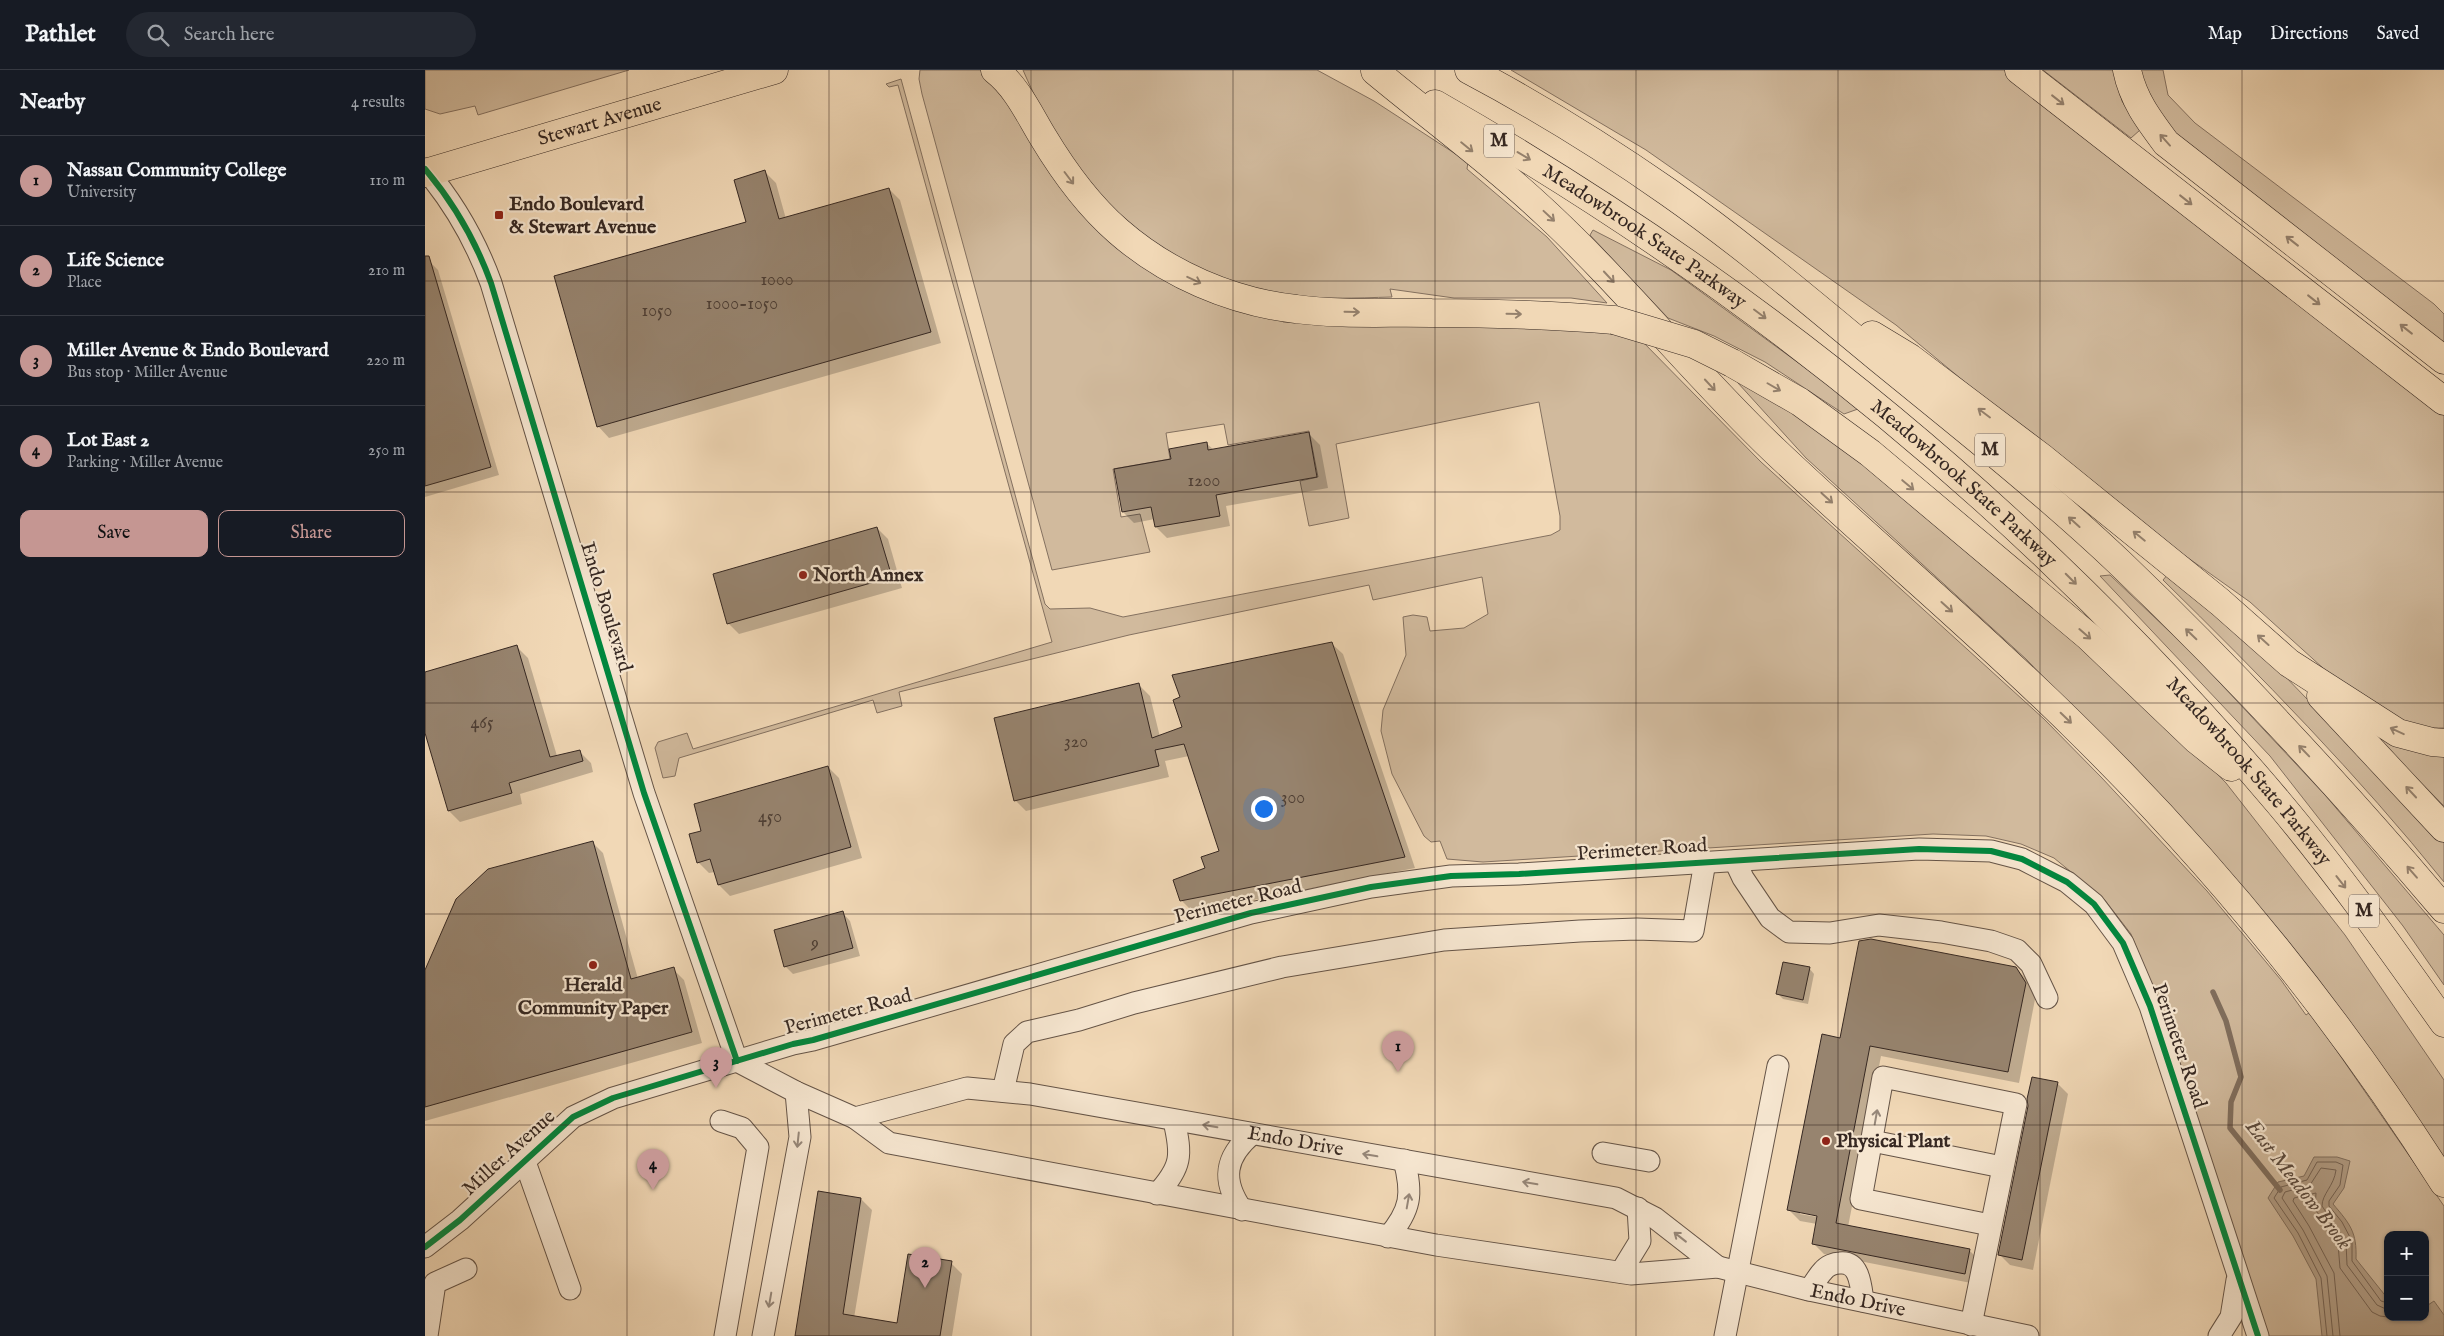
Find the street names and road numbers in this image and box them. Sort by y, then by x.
street label: Stewart Avenue [535,91,664,152]
road number: M [1484,124,1514,158]
street label: Meadowbrook State Parkway [1538,159,1752,314]
street label: Meadowbrook State Parkway [1865,394,2062,572]
road number: M [1975,434,2005,466]
street label: Endo Boulevard [574,539,638,675]
street label: Meadowbrook State Parkway [2161,672,2337,871]
street label: Perimeter Road [1576,833,1708,867]
street label: Perimeter Road [1172,874,1305,930]
road number: M [2349,894,2379,928]
street label: Perimeter Road [2146,980,2212,1112]
street label: Perimeter Road [782,983,915,1041]
street label: Miller Avenue [457,1105,561,1201]
street label: Endo Drive [1246,1120,1346,1162]
street label: Endo Drive [1808,1278,1908,1322]

